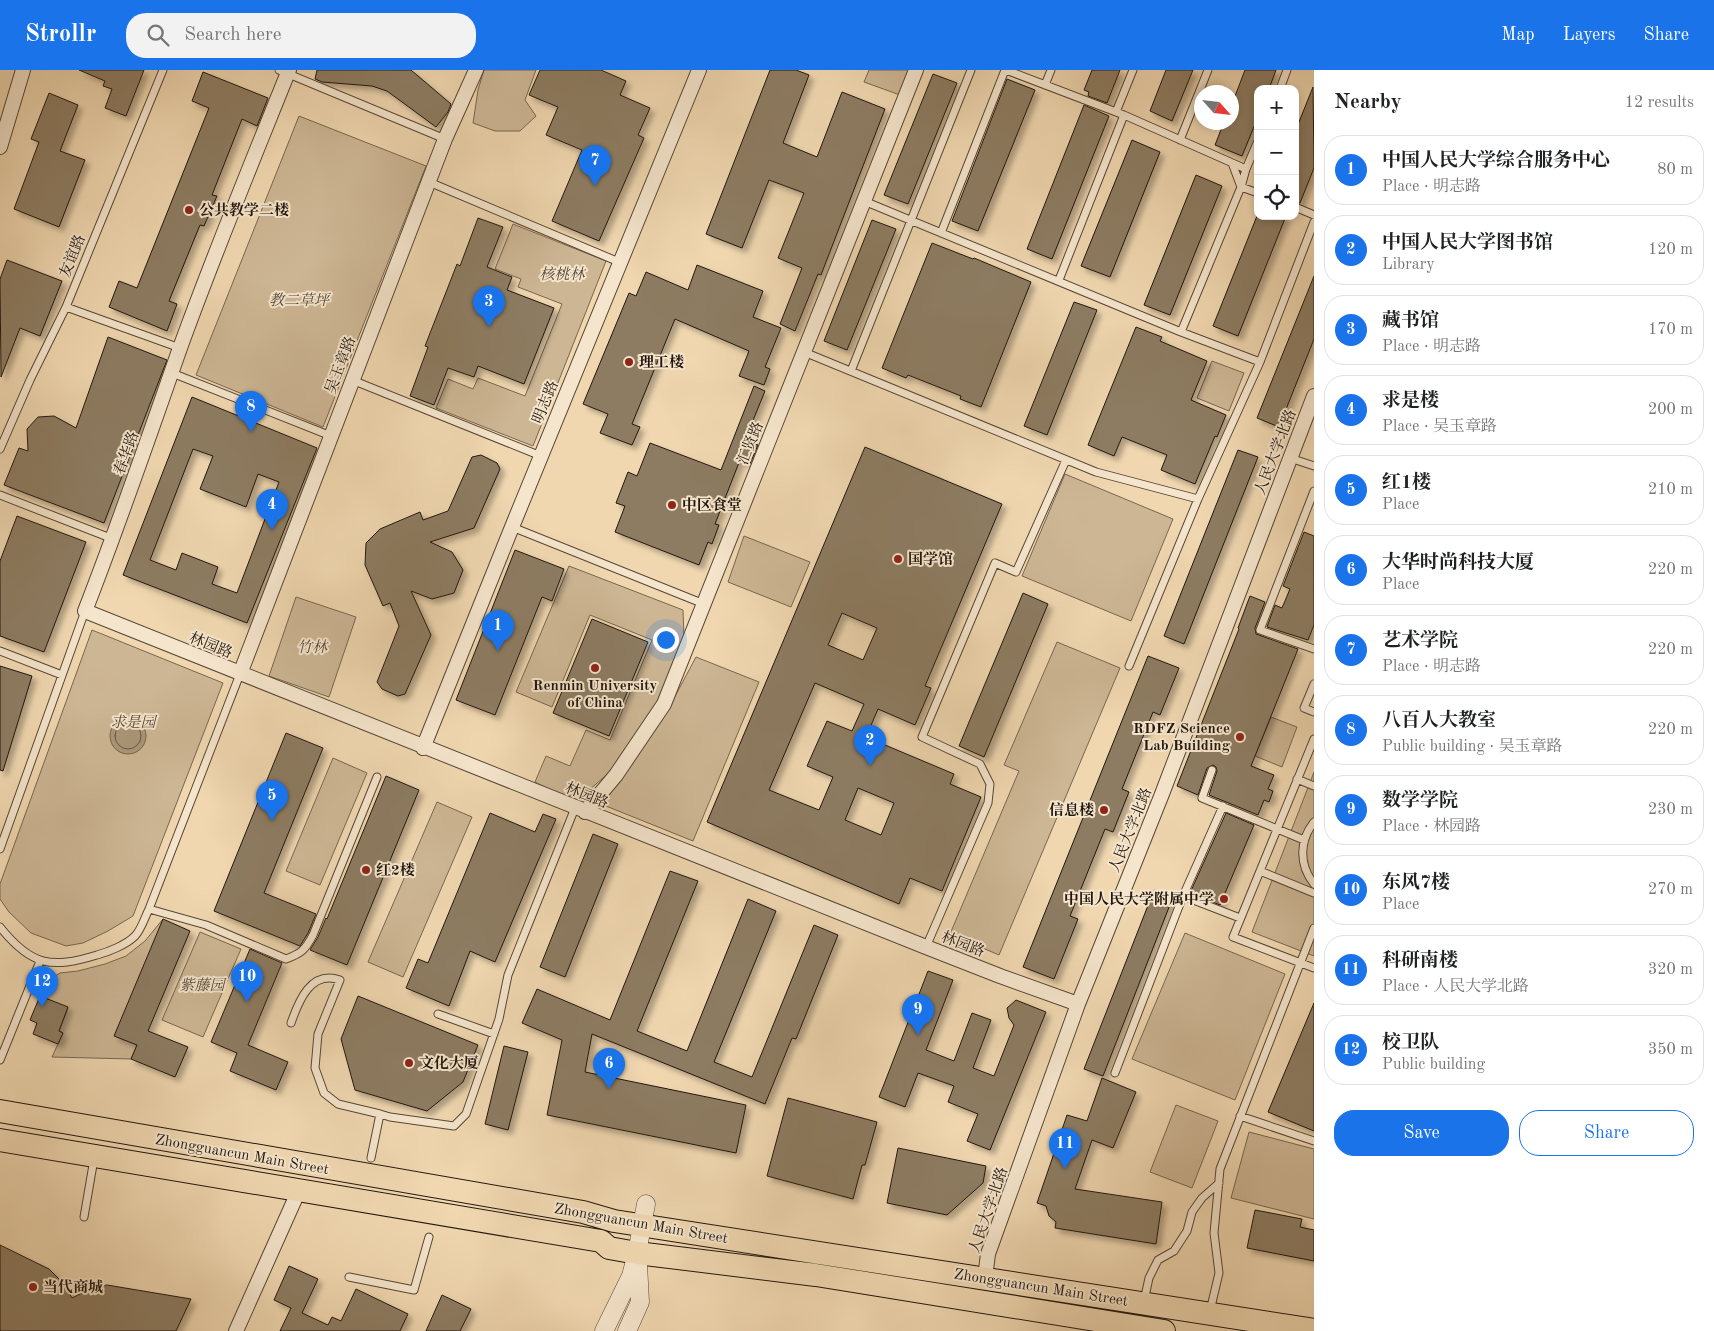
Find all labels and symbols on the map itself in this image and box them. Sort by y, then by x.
north arrow [1194,85,1239,130]
pin: 7 [579,145,611,186]
place label: 公共教学二楼 [199,202,289,219]
marker: 公共教学二楼 [183,204,195,216]
street label: 友谊路 [55,232,89,280]
park label: 核桃林 [539,266,586,283]
pin: 3 [473,286,505,327]
park label: 教二草坪 [269,292,332,309]
street label: 吴玉章路 [322,334,359,396]
place label: 理工楼 [639,354,684,371]
marker: 理工楼 [623,356,635,368]
street label: 明志路 [529,378,562,426]
pin: 8 [235,391,267,432]
street label: 人民大学北路 [1251,407,1300,497]
street label: 汇贤路 [734,419,767,467]
street label: 春华路 [111,429,142,477]
pin: 4 [256,489,288,530]
place label: 中区食堂 [682,497,742,514]
marker: 中区食堂 [666,499,678,511]
place label: 国学馆 [908,551,953,568]
marker: 国学馆 [892,553,904,565]
pin: 1 [482,610,514,651]
your location [653,627,679,653]
street label: 林园路 [187,629,235,662]
park label: 竹林 [297,639,329,656]
marker: Renmin University of China [589,662,601,674]
place label: Renmin University of China [533,679,658,711]
park label: 求是园 [110,714,157,731]
place label: RDFZ Science Lab Building [1133,722,1231,754]
pin: 2 [854,725,886,766]
marker: RDFZ Science Lab Building [1234,731,1246,743]
street label: 林园路 [563,779,611,812]
pin: 5 [256,780,288,821]
street label: 人民大学北路 [1106,785,1155,875]
place label: 信息楼 [1049,802,1094,819]
marker: 信息楼 [1098,804,1110,816]
place label: 红2楼 [376,862,415,879]
marker: 红2楼 [360,864,372,876]
place label: 中国人民大学附属中学 [1064,891,1214,908]
marker: 中国人民大学附属中学 [1218,893,1230,905]
street label: 林园路 [939,928,987,960]
pin: 10 [231,961,263,1002]
pin: 12 [26,966,58,1007]
park label: 紫藤园 [179,977,226,994]
pin: 9 [902,994,934,1035]
pin: 6 [593,1048,625,1089]
place label: 文化大厦 [419,1055,479,1072]
marker: 文化大厦 [403,1057,415,1069]
pin: 11 [1049,1128,1081,1169]
street label: Zhongguancun Main Street [154,1133,330,1178]
street label: 人民大学北路 [966,1165,1011,1255]
street label: Zhongguancun Main Street [553,1202,729,1247]
street label: Zhongguancun Main Street [953,1267,1129,1310]
place label: 当代商城 [43,1278,103,1296]
marker: 当代商城 [27,1281,39,1293]

